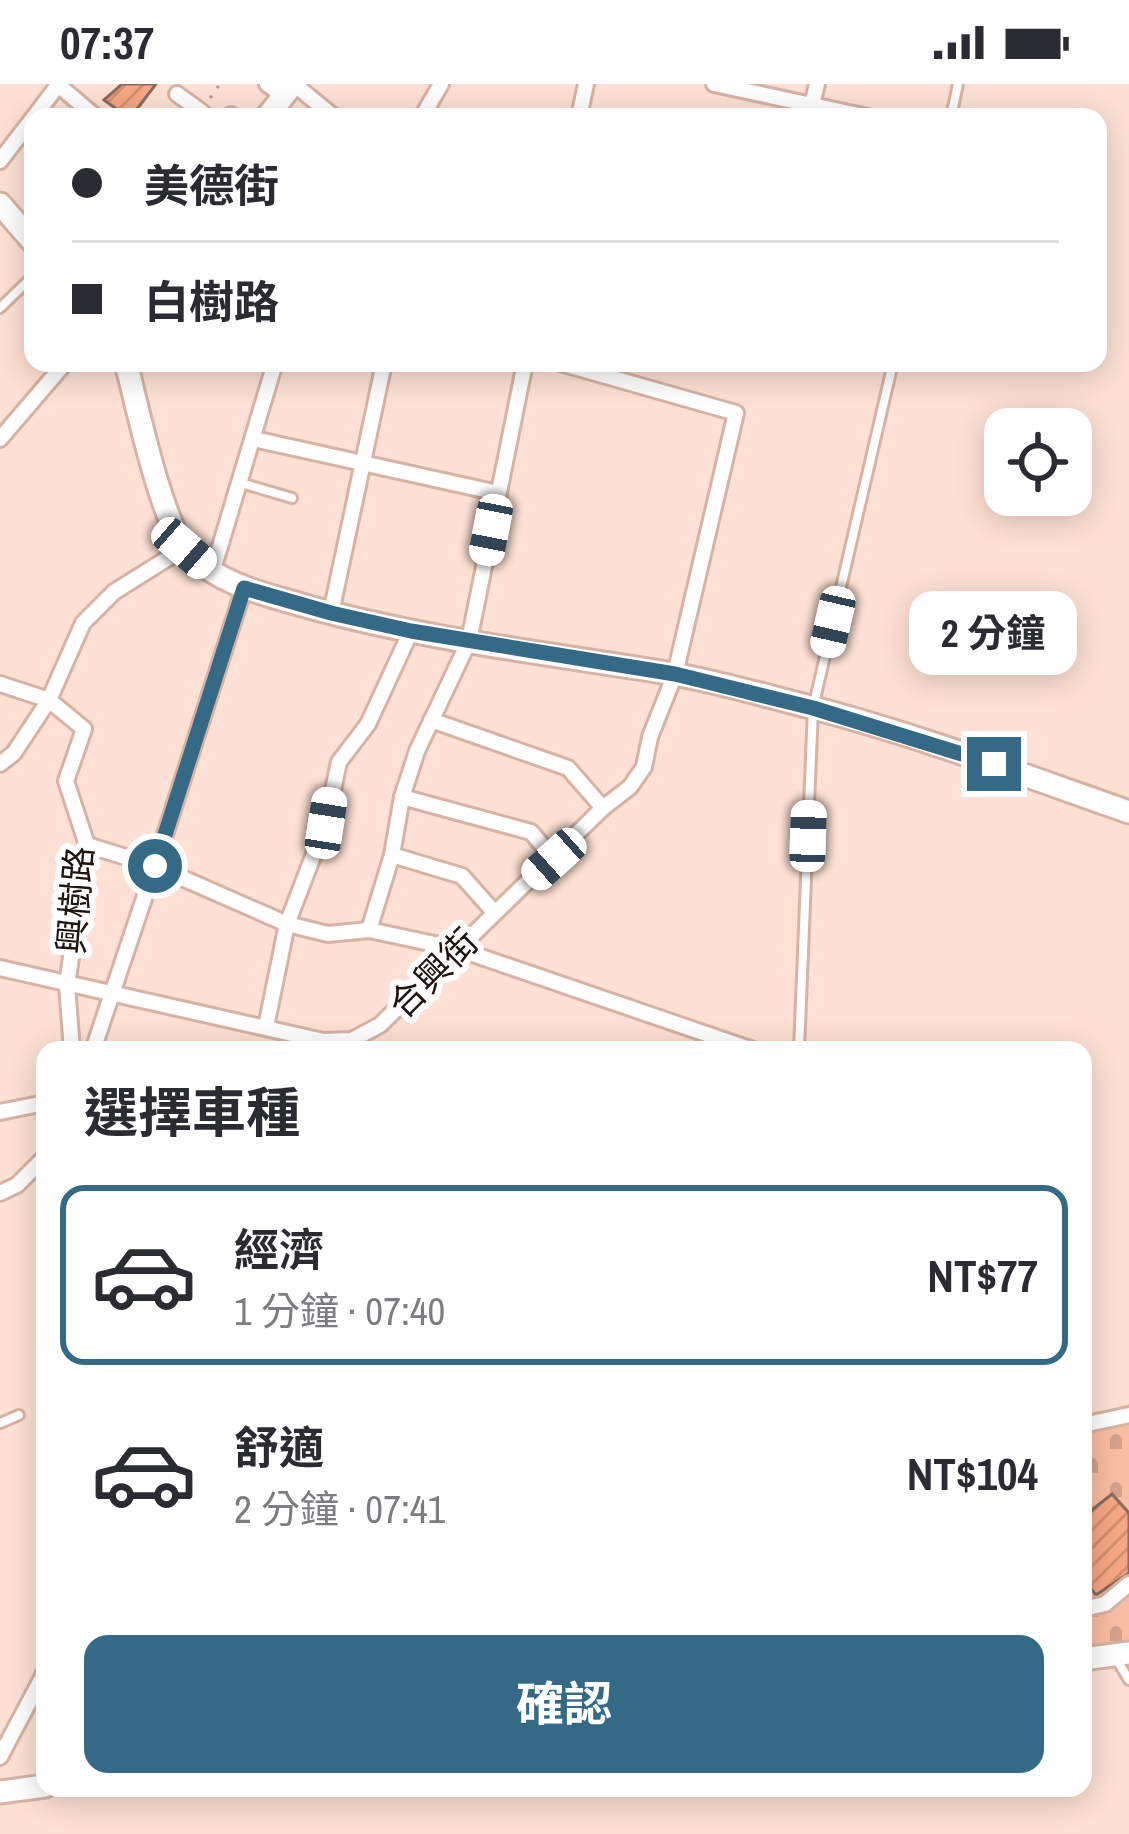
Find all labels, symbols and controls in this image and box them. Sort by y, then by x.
text: 07:37 [60,12,154,73]
text: 美德街 [144,155,279,216]
text: 白樹路 [144,271,279,332]
map controls [984,408,1092,516]
button: locate [984,408,1092,516]
car [466,491,516,569]
car [145,511,223,585]
car [807,583,859,661]
callout: 2 分鐘 [910,590,1078,674]
text: 2 分鐘 [941,607,1045,659]
route end [967,737,1021,791]
car [303,785,349,861]
car [789,799,827,873]
car [515,822,593,896]
route start [128,839,182,893]
street label: 興樹路 [46,844,104,956]
street label: 合興街 [378,918,488,1028]
text: 選擇車種 [84,1076,300,1149]
text: 經濟 [234,1219,324,1280]
icon: car [90,1221,198,1329]
text: NT$77 [927,1245,1038,1306]
text: 1 分鐘 · 07:40 [234,1285,445,1337]
text: 舒適 [234,1417,324,1478]
icon: car [90,1419,198,1527]
text: NT$104 [907,1443,1038,1504]
text: 2 分鐘 · 07:41 [234,1483,445,1535]
button: 確認 [84,1635,1044,1773]

